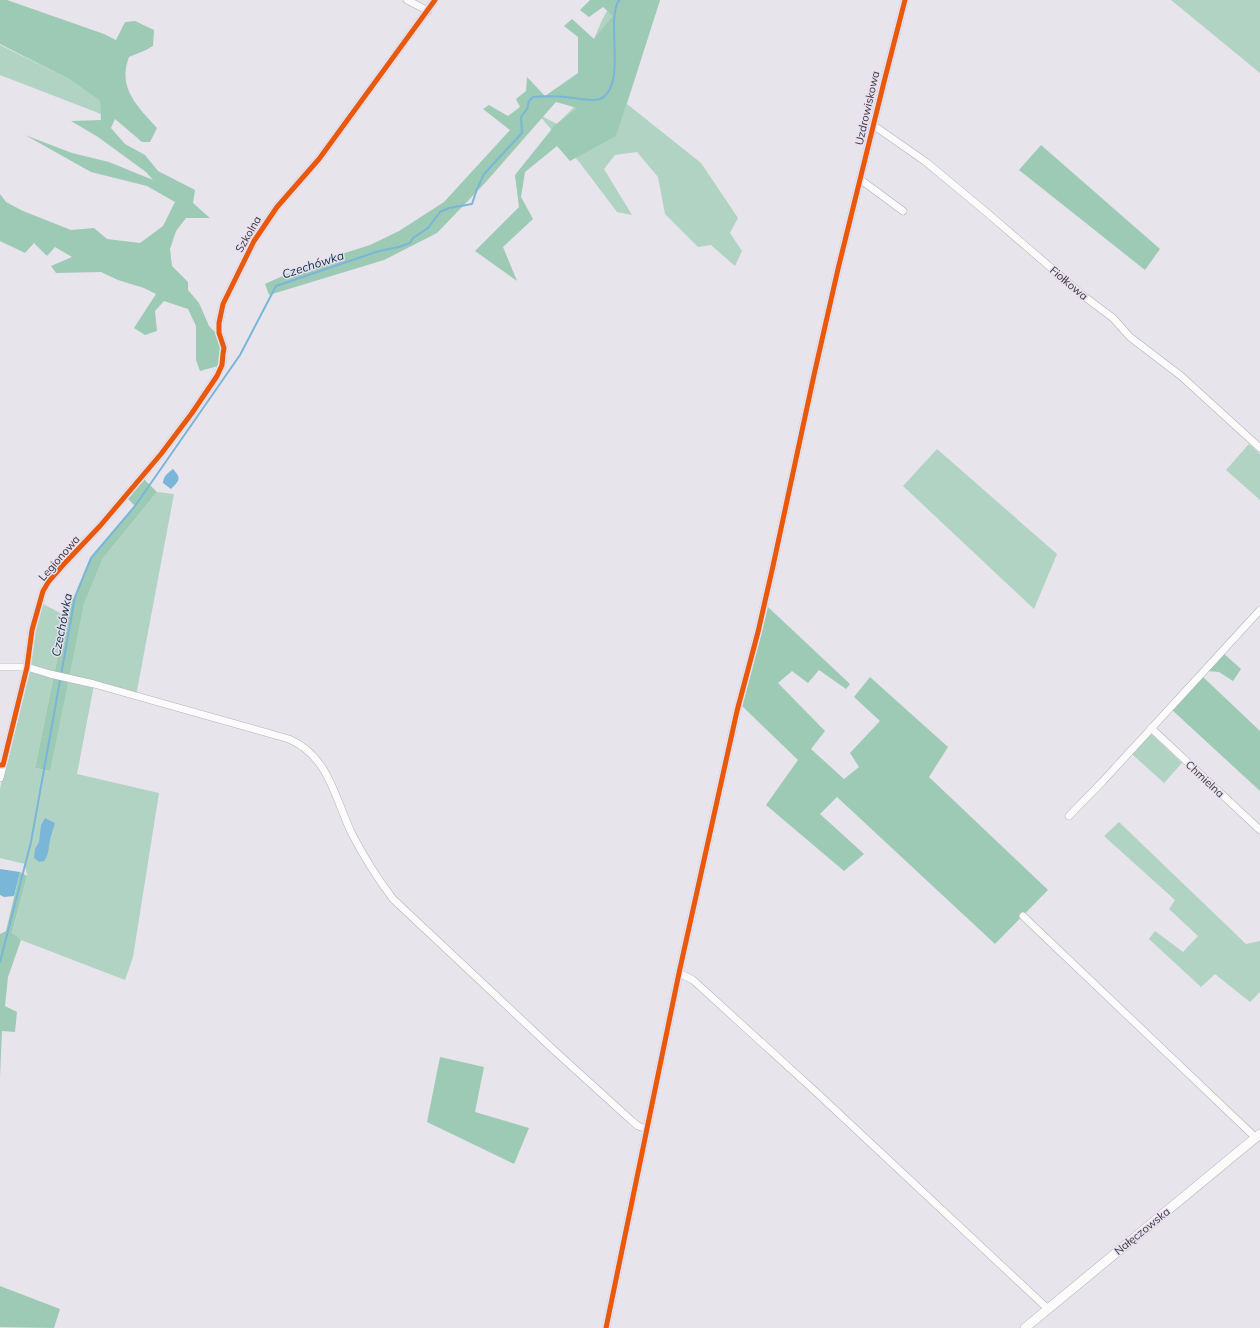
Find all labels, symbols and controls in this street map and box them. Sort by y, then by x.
street label: Uzdrowiskowa [852,70,882,146]
street label: Szkolna [232,213,264,255]
water label: Czechówka [280,247,346,282]
street label: Fiołkowa [1047,263,1091,303]
street label: Legionowa [35,532,83,584]
water label: Czechówka [48,592,75,658]
street label: Chmielna [1183,758,1227,800]
street label: Nałęczowska [1111,1204,1173,1258]

